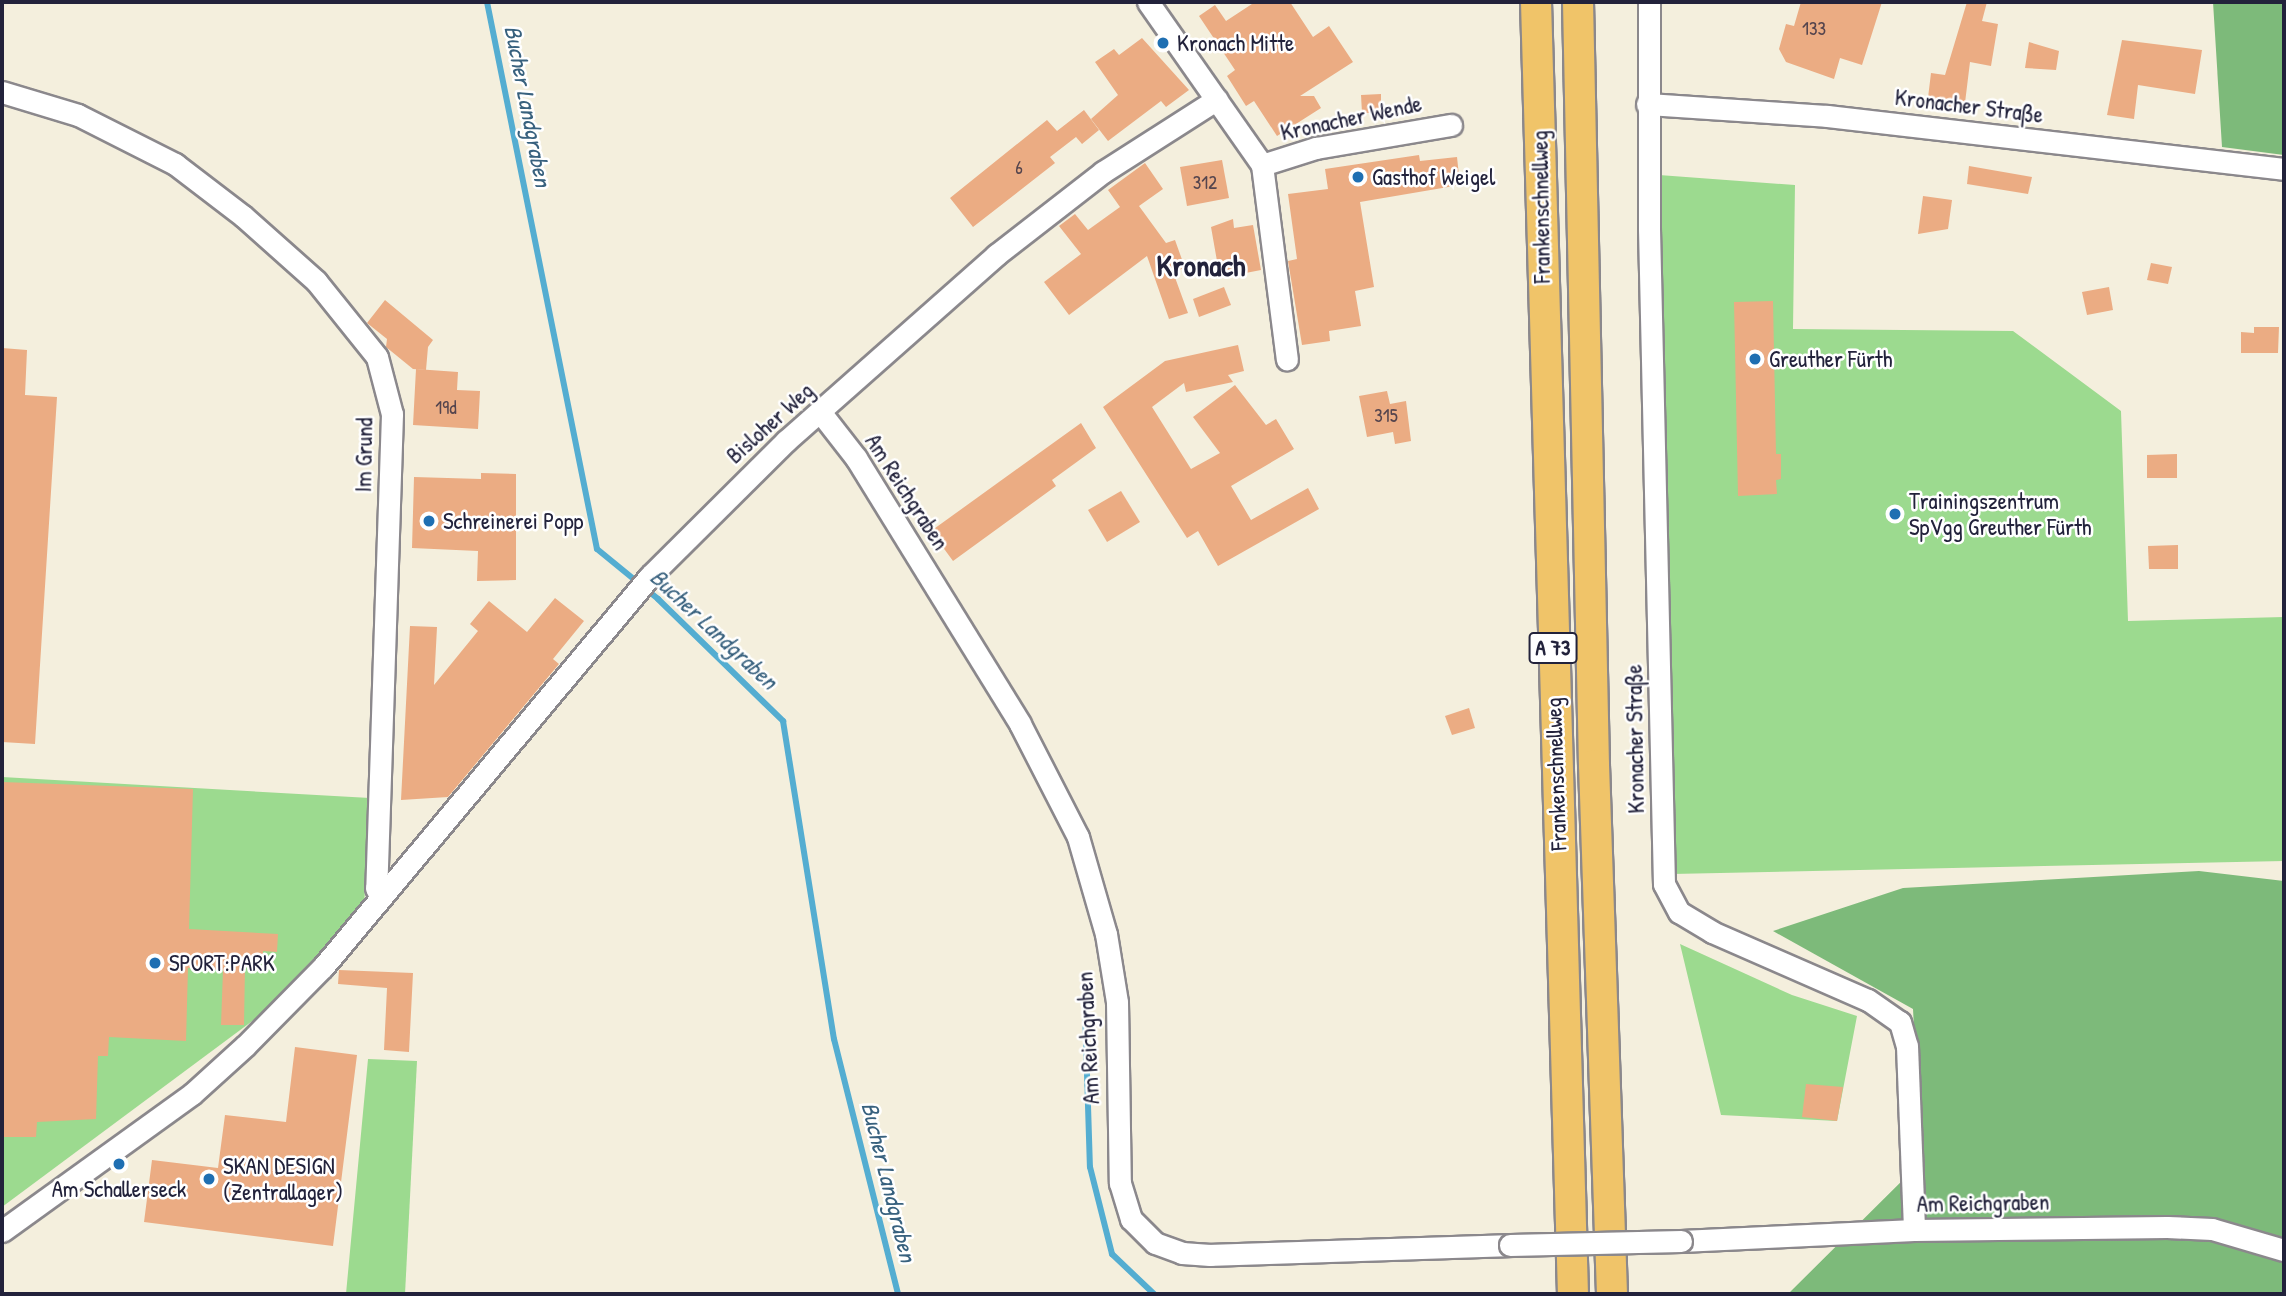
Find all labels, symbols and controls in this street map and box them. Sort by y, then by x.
house number: 133 [1802,18,1826,40]
water label: Bucher Landgraben [498,23,558,189]
place label: Kronach Mitte [1177,29,1294,57]
marker: Kronach Mitte [1155,35,1171,51]
street label: Kronacher Straße [1893,83,2045,129]
street label: Kronacher Wende [1278,90,1424,146]
street label: Frankenschnellweg [1526,130,1556,284]
house number: 6 [1015,157,1023,179]
place label: Gasthof Weigel [1372,163,1495,191]
marker: Gasthof Weigel [1350,169,1366,185]
house number: 312 [1193,172,1217,194]
district label: Kronach [1157,247,1245,283]
place label: Greuther Fürth [1769,345,1892,373]
marker: Greuther Fürth [1747,351,1763,367]
street label: Bisloher Weg [721,377,819,469]
house number: 19d [435,397,457,419]
house number: 315 [1374,405,1398,427]
street label: Im Grund [350,417,378,493]
street label: Am Reichgraben [859,429,955,555]
place label: Trainingszentrum SpVgg Greuther Fürth [1909,487,2091,541]
marker: Trainingszentrum SpVgg Greuther Fürth [1887,506,1903,522]
place label: Schreinerei Popp [443,507,583,535]
marker: Schreinerei Popp [421,513,437,529]
water label: Bucher Landgraben [644,563,784,695]
road number: A 73 [1528,630,1578,666]
street label: Kronacher Straße [1620,664,1650,814]
street label: Frankenschnellweg [1540,697,1572,851]
place label: SPORT:PARK [169,949,275,977]
marker: SPORT:PARK [147,955,163,971]
street label: Am Reichgraben [1071,971,1105,1105]
water label: Bucher Landgraben [855,1099,923,1265]
place label: SKAN DESIGN (Zentrallager) [223,1152,343,1206]
marker: Am Schallerseck [111,1156,127,1172]
marker: SKAN DESIGN (Zentrallager) [201,1171,217,1187]
place label: Am Schallerseck [52,1175,186,1203]
street label: Am Reichgraben [1916,1188,2050,1218]

